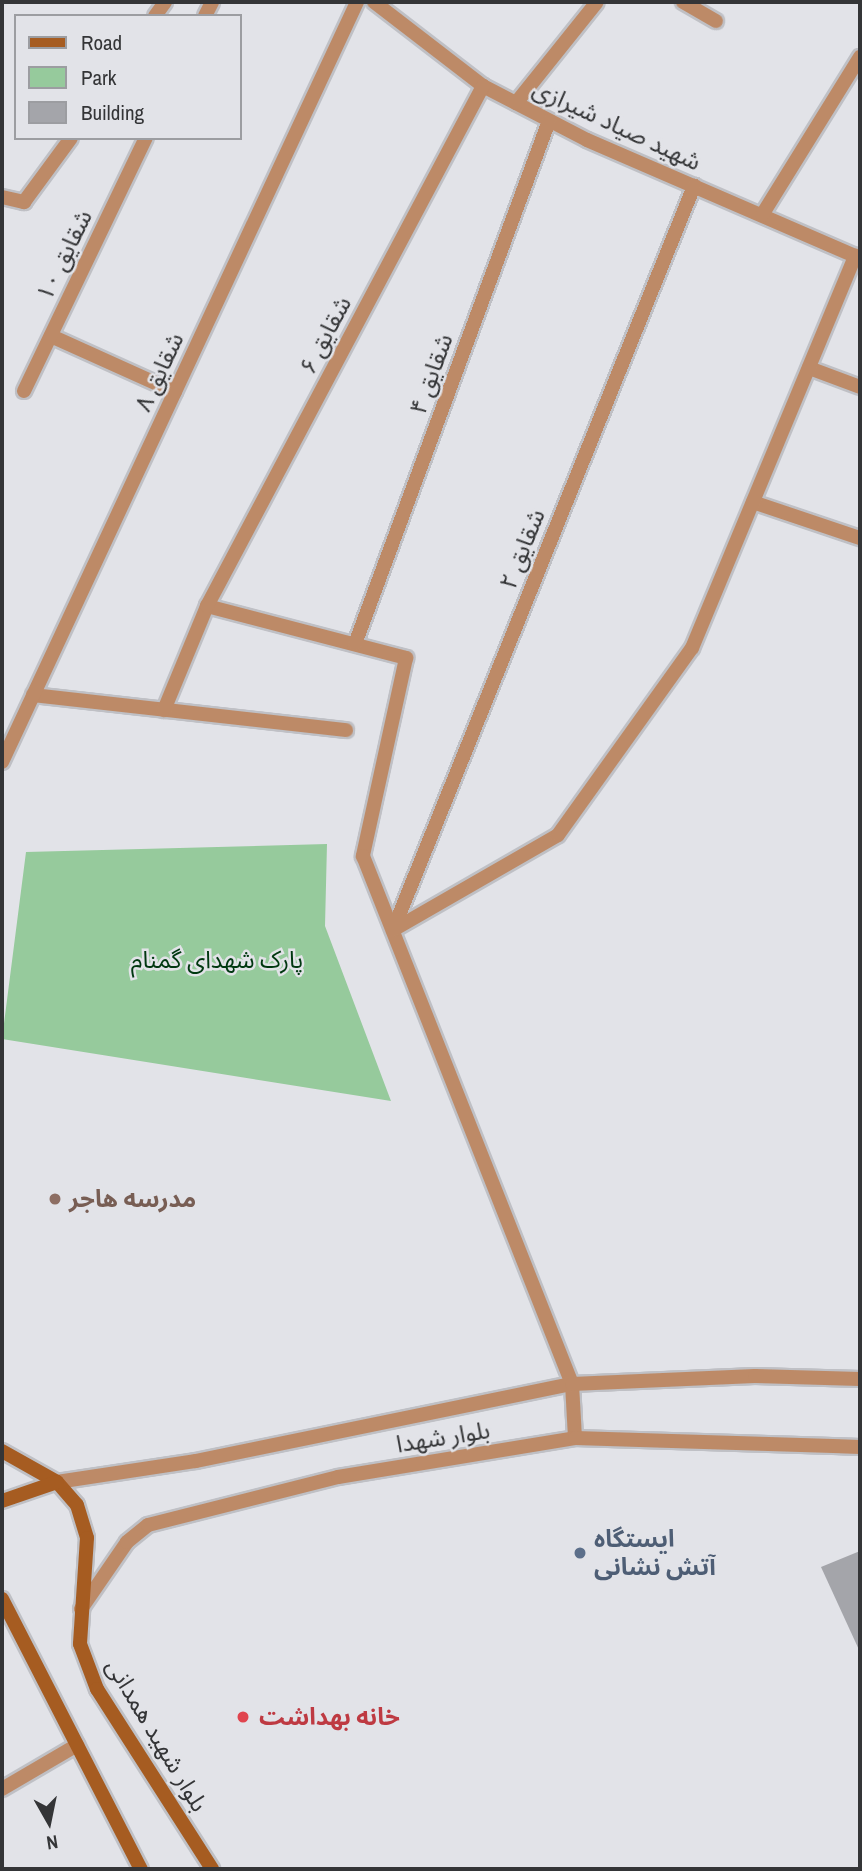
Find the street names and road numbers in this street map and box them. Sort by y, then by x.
street label: شهید صیاد شیرازی [528,73,706,177]
street label: شقایق ۱۰ [30,205,98,305]
street label: شقایق ۶ [293,291,357,379]
street label: شقایق ۸ [128,328,190,416]
street label: شقایق ۴ [403,330,459,418]
street label: شقایق ۲ [493,505,551,593]
street label: بلوار شهدا [394,1415,492,1459]
street label: بلوار شهید همدانی [100,1653,214,1817]

